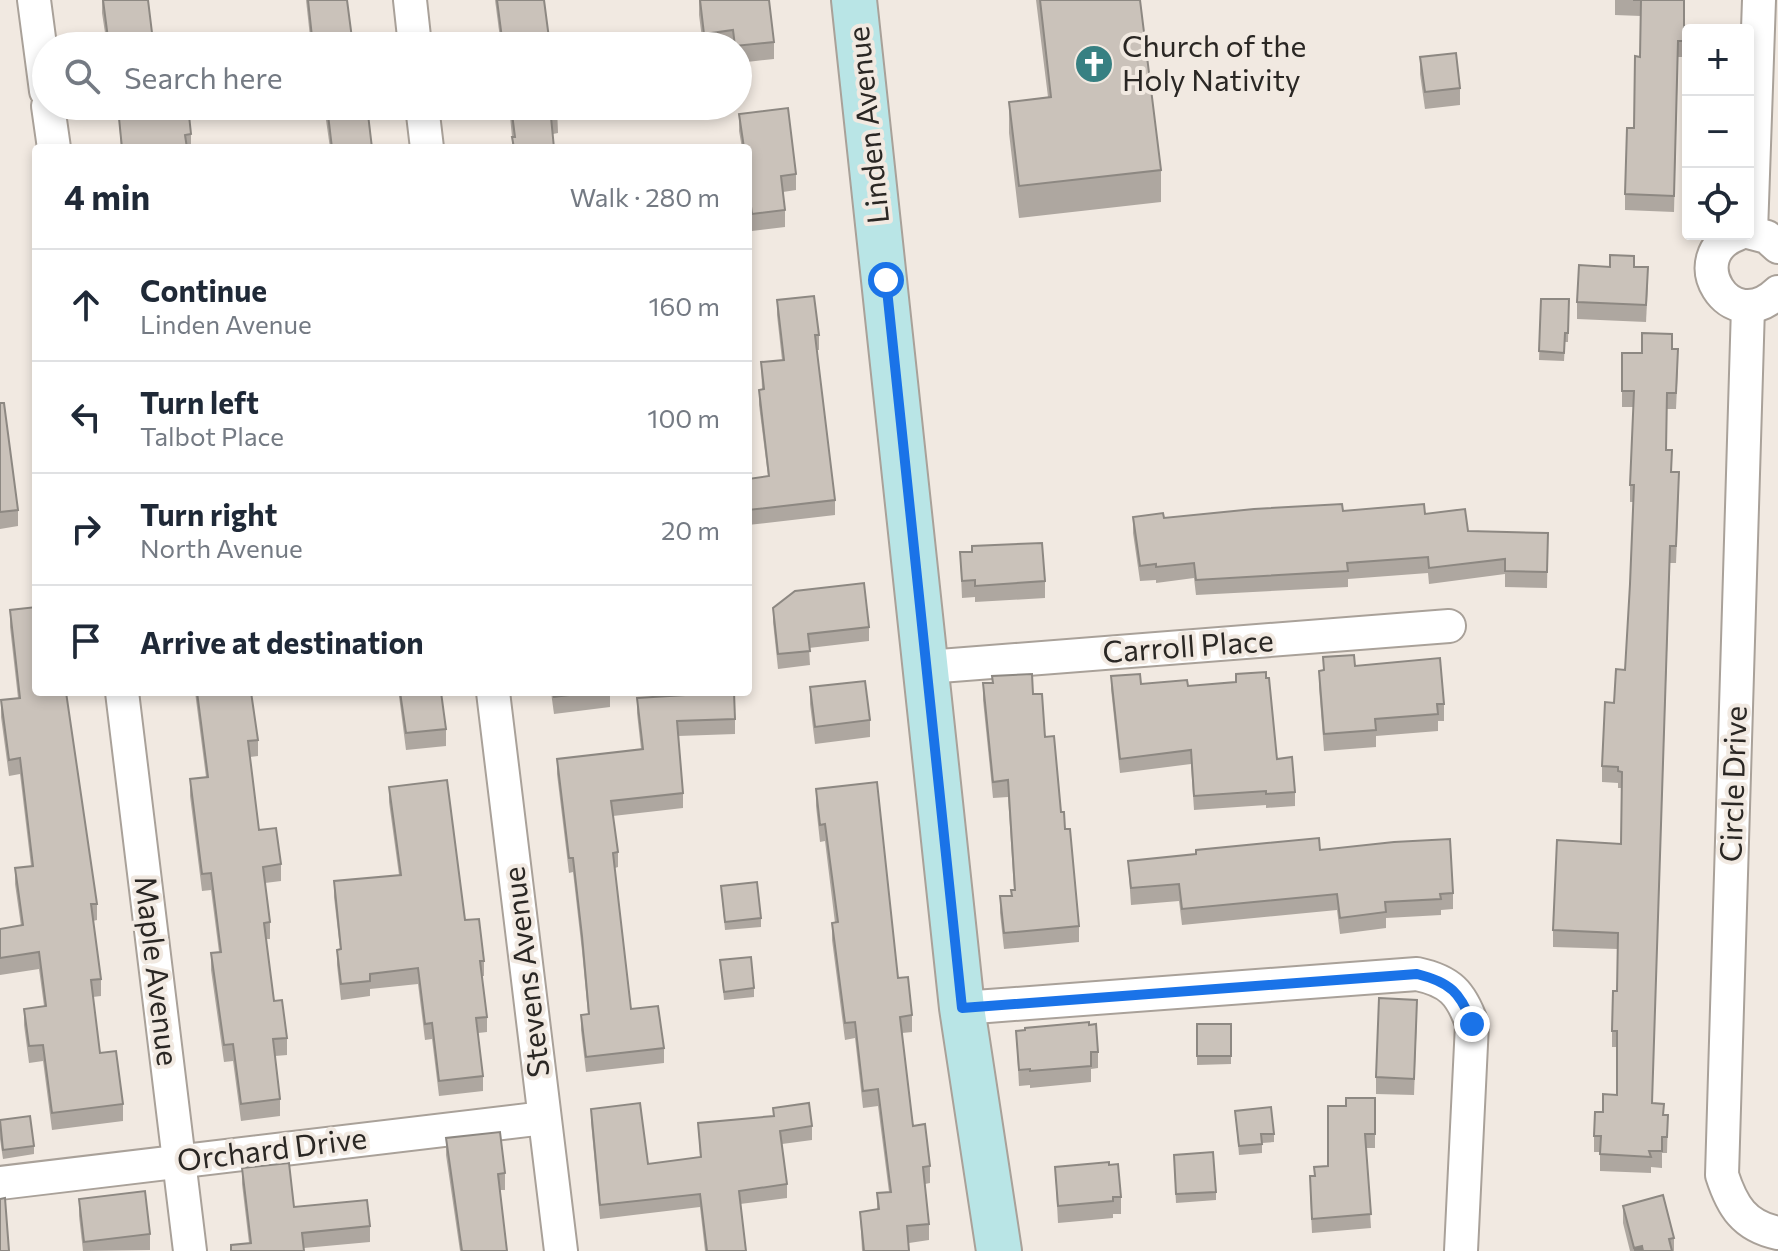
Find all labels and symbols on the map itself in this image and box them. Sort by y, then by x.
street label: Linden Avenue [838,25,895,226]
place label: Church of the Holy Nativity [1122,26,1306,97]
church icon: Church of the Holy Nativity [1073,43,1115,85]
route start [868,262,904,298]
street label: Carroll Place [1101,620,1275,669]
street label: Circle Drive [1710,705,1753,863]
street label: Stevens Avenue [493,865,556,1080]
street label: Maple Avenue [128,874,188,1068]
route end [1454,1006,1490,1042]
street label: Orchard Drive [175,1118,369,1178]

